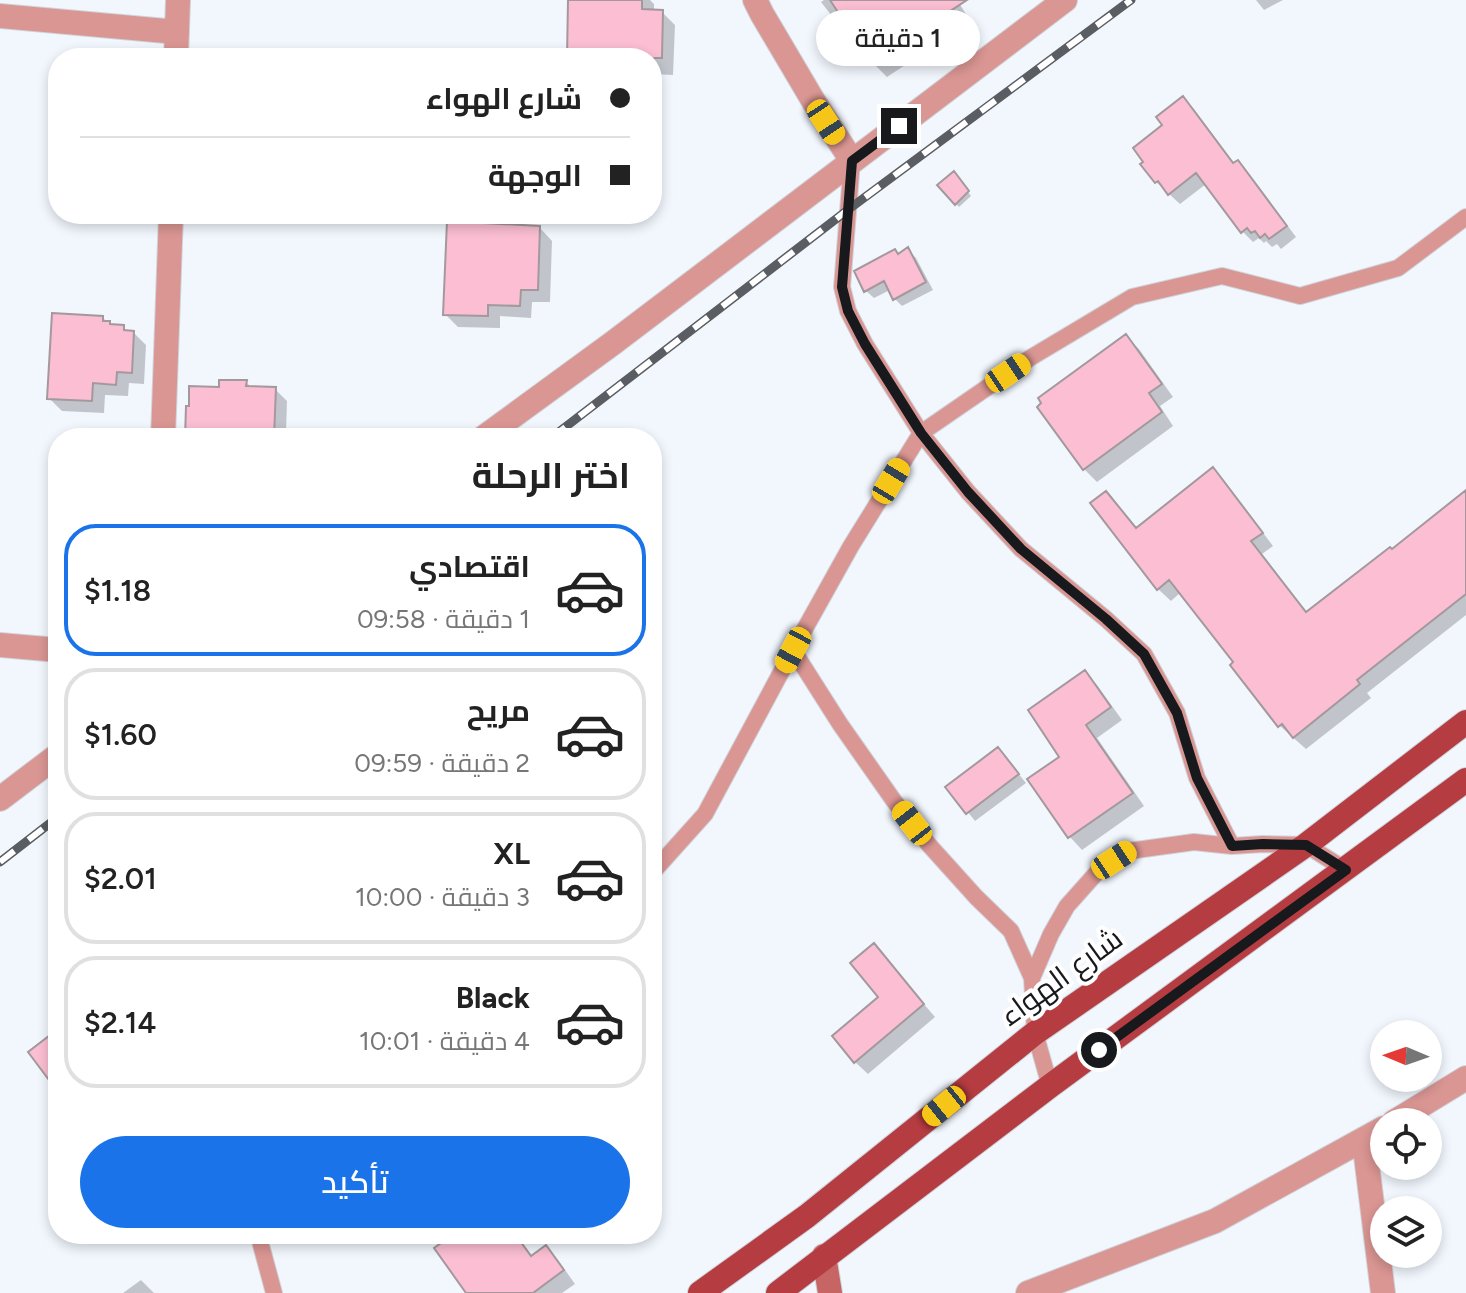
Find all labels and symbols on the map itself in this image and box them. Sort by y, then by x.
callout: 1 دقيقة [817,10,981,66]
car [803,95,849,149]
route end [881,108,917,144]
car [981,350,1035,396]
car [868,454,914,508]
car [771,623,815,677]
car [888,797,936,849]
car [1087,837,1141,883]
street label: شارع الهواء [992,919,1131,1035]
north arrow [1370,1020,1442,1092]
route start [1081,1032,1117,1068]
car [918,1082,970,1130]

